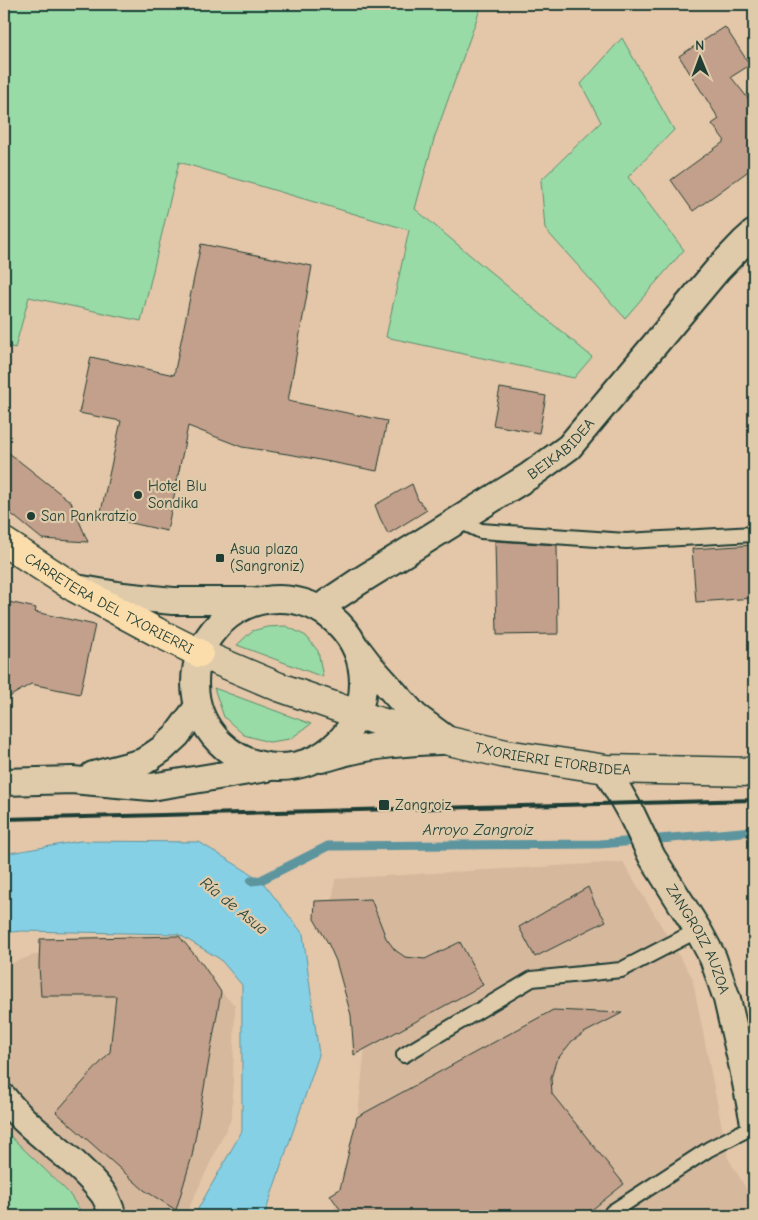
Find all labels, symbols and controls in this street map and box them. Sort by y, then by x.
north arrow [676,32,726,82]
text: N [695,37,704,54]
street label: BEIKABIDEA [524,414,598,483]
place label: Hotel Blu Sondika [148,477,207,512]
marker: Hotel Blu Sondika [132,489,144,501]
place label: San Pankratzio [41,507,137,525]
marker: San Pankratzio [25,510,37,522]
place label: Asua plaza (Sangroniz) [230,540,305,575]
street label: CARRETERA DEL TXORIERRI [21,549,197,658]
marker: Asua plaza (Sangroniz) [214,552,226,564]
street label: TXORIERRI ETORBIDEA [473,738,631,779]
place label: Zangroiz [395,796,452,814]
marker: Zangroiz [377,798,391,812]
water label: Arroyo Zangroiz [422,821,535,839]
water label: Ría de Asua [197,873,271,939]
street label: ZANGROIZ AUZOA [662,881,734,997]

